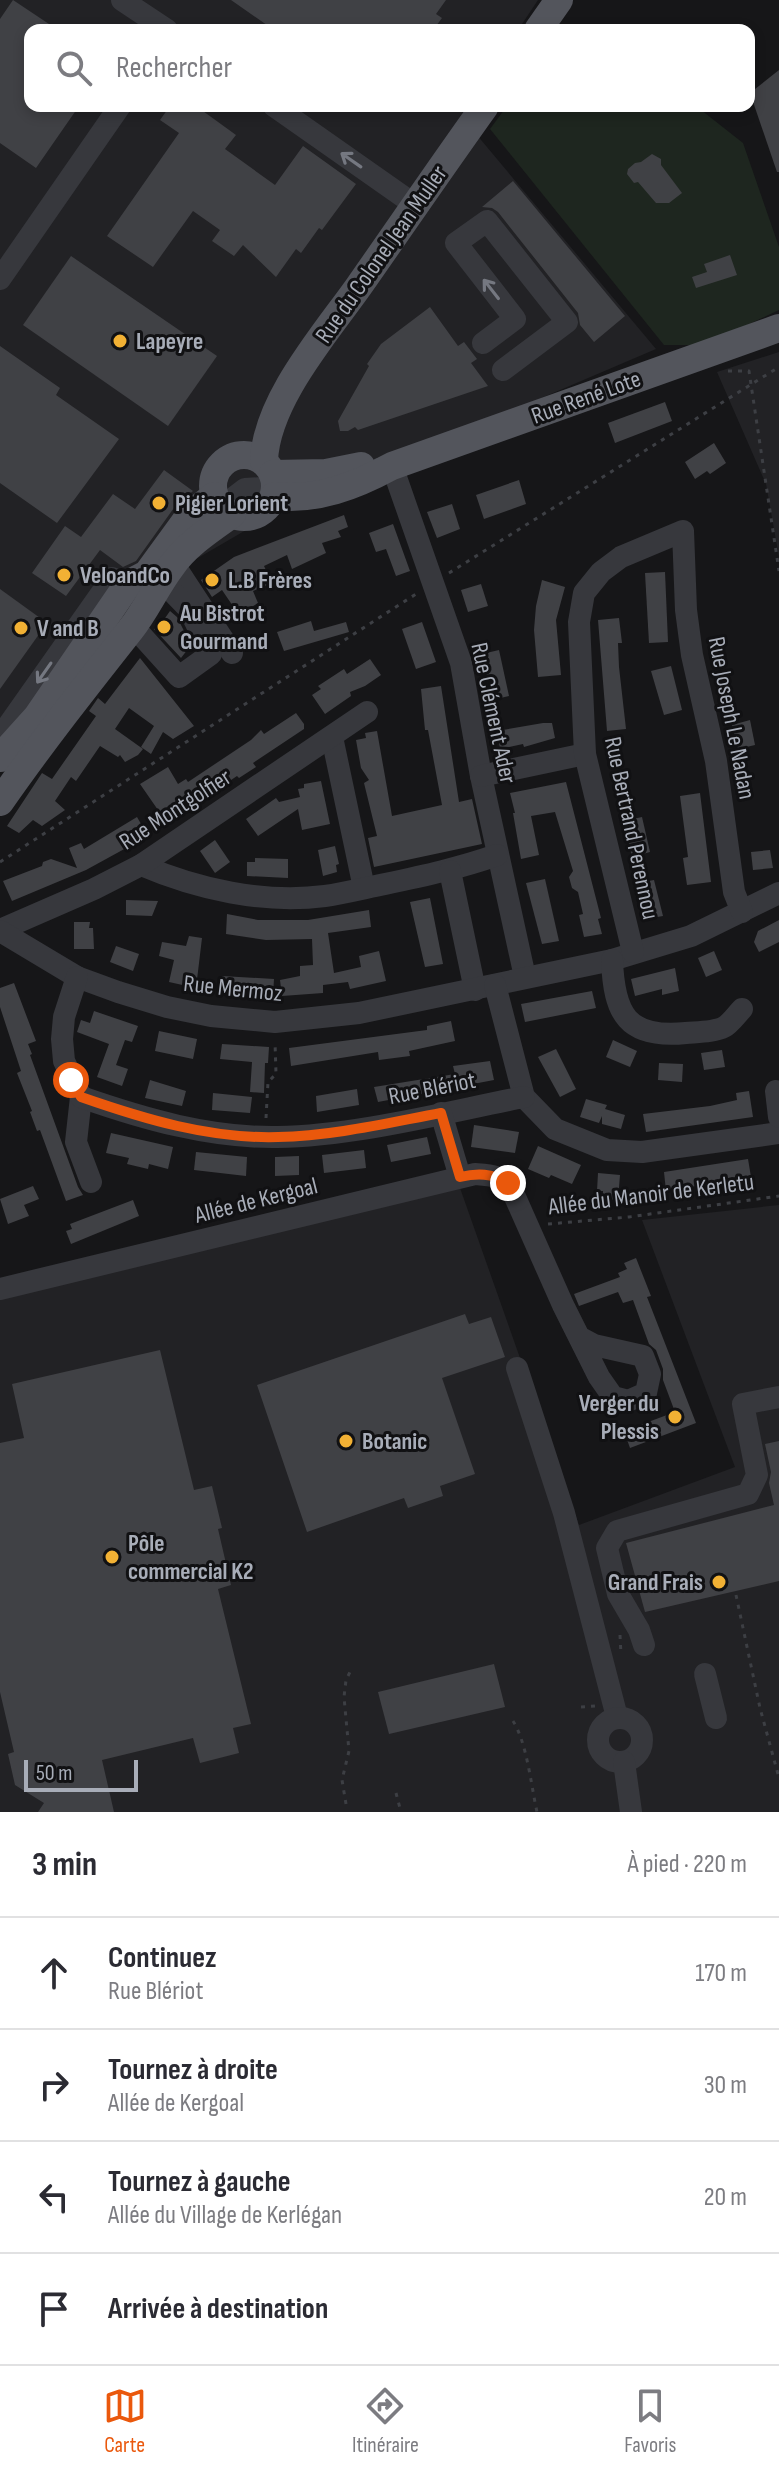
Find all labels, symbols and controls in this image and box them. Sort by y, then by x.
search box [24,24,755,112]
icon: search [52,46,96,90]
text: Rechercher [116,50,232,86]
one-way arrow [341,152,362,169]
street label: Rue du Colonel Jean Muller [309,160,454,349]
one-way arrow [483,279,500,300]
place label: Lapeyre [136,327,203,356]
marker: Lapeyre [111,332,129,350]
street label: Rue René Lote [528,364,645,431]
place label: Pigier Lorient [175,489,288,518]
marker: Pigier Lorient [150,494,168,512]
place label: VeloandCo [80,561,170,590]
marker: VeloandCo [55,566,73,584]
place label: L.B Frères [228,566,312,595]
marker: L.B Frères [203,571,221,589]
place label: Au Bistrot Gourmand [179,599,268,656]
place label: V and B [37,614,99,643]
marker: Au Bistrot Gourmand [155,618,173,636]
marker: V and B [12,619,30,637]
street label: Rue Joseph Le Nadan [702,634,761,802]
street label: Rue Clément Ader [464,640,523,786]
one-way arrow [36,662,53,684]
street label: Rue Bertrand Perennou [598,734,665,922]
street label: Rue Montgolfier [114,762,237,856]
street label: Rue Mermoz [182,969,284,1008]
route start [53,1062,89,1098]
street label: Rue Blériot [386,1066,478,1111]
route end [490,1165,526,1201]
street label: Allée du Manoir de Kerletu [545,1167,756,1222]
street label: Allée de Kergoal [191,1171,321,1230]
place label: Verger du Plessis [579,1389,659,1446]
marker: Verger du Plessis [666,1408,684,1426]
place label: Botanic [362,1427,427,1456]
marker: Botanic [337,1432,355,1450]
place label: Pôle commercial K2 [128,1529,254,1586]
marker: Pôle commercial K2 [103,1548,121,1566]
place label: Grand Frais [608,1568,703,1597]
marker: Grand Frais [710,1573,728,1591]
scale bar [24,1756,138,1792]
text: 50 m [36,1760,72,1787]
text: 3 min [32,1844,97,1885]
text: À pied · 220 m [628,1849,747,1880]
text: Continuez [108,1940,217,1976]
icon: ahead [32,1951,76,1995]
text: 170 m [695,1958,747,1989]
text: Rue Blériot [108,1976,203,2007]
text: Tournez à droite [108,2052,278,2088]
icon: right [32,2063,76,2107]
text: 30 m [704,2070,747,2101]
text: Allée de Kergoal [108,2088,244,2119]
text: Tournez à gauche [108,2164,291,2200]
icon: left [32,2175,76,2219]
text: 20 m [704,2182,747,2213]
text: Allée du Village de Kerlégan [108,2200,342,2231]
icon: arrive [32,2287,76,2331]
text: Arrivée à destination [108,2291,328,2327]
tab: Carte [103,2384,147,2459]
tab: Itinéraire [352,2384,419,2459]
tab: Favoris [624,2384,676,2459]

